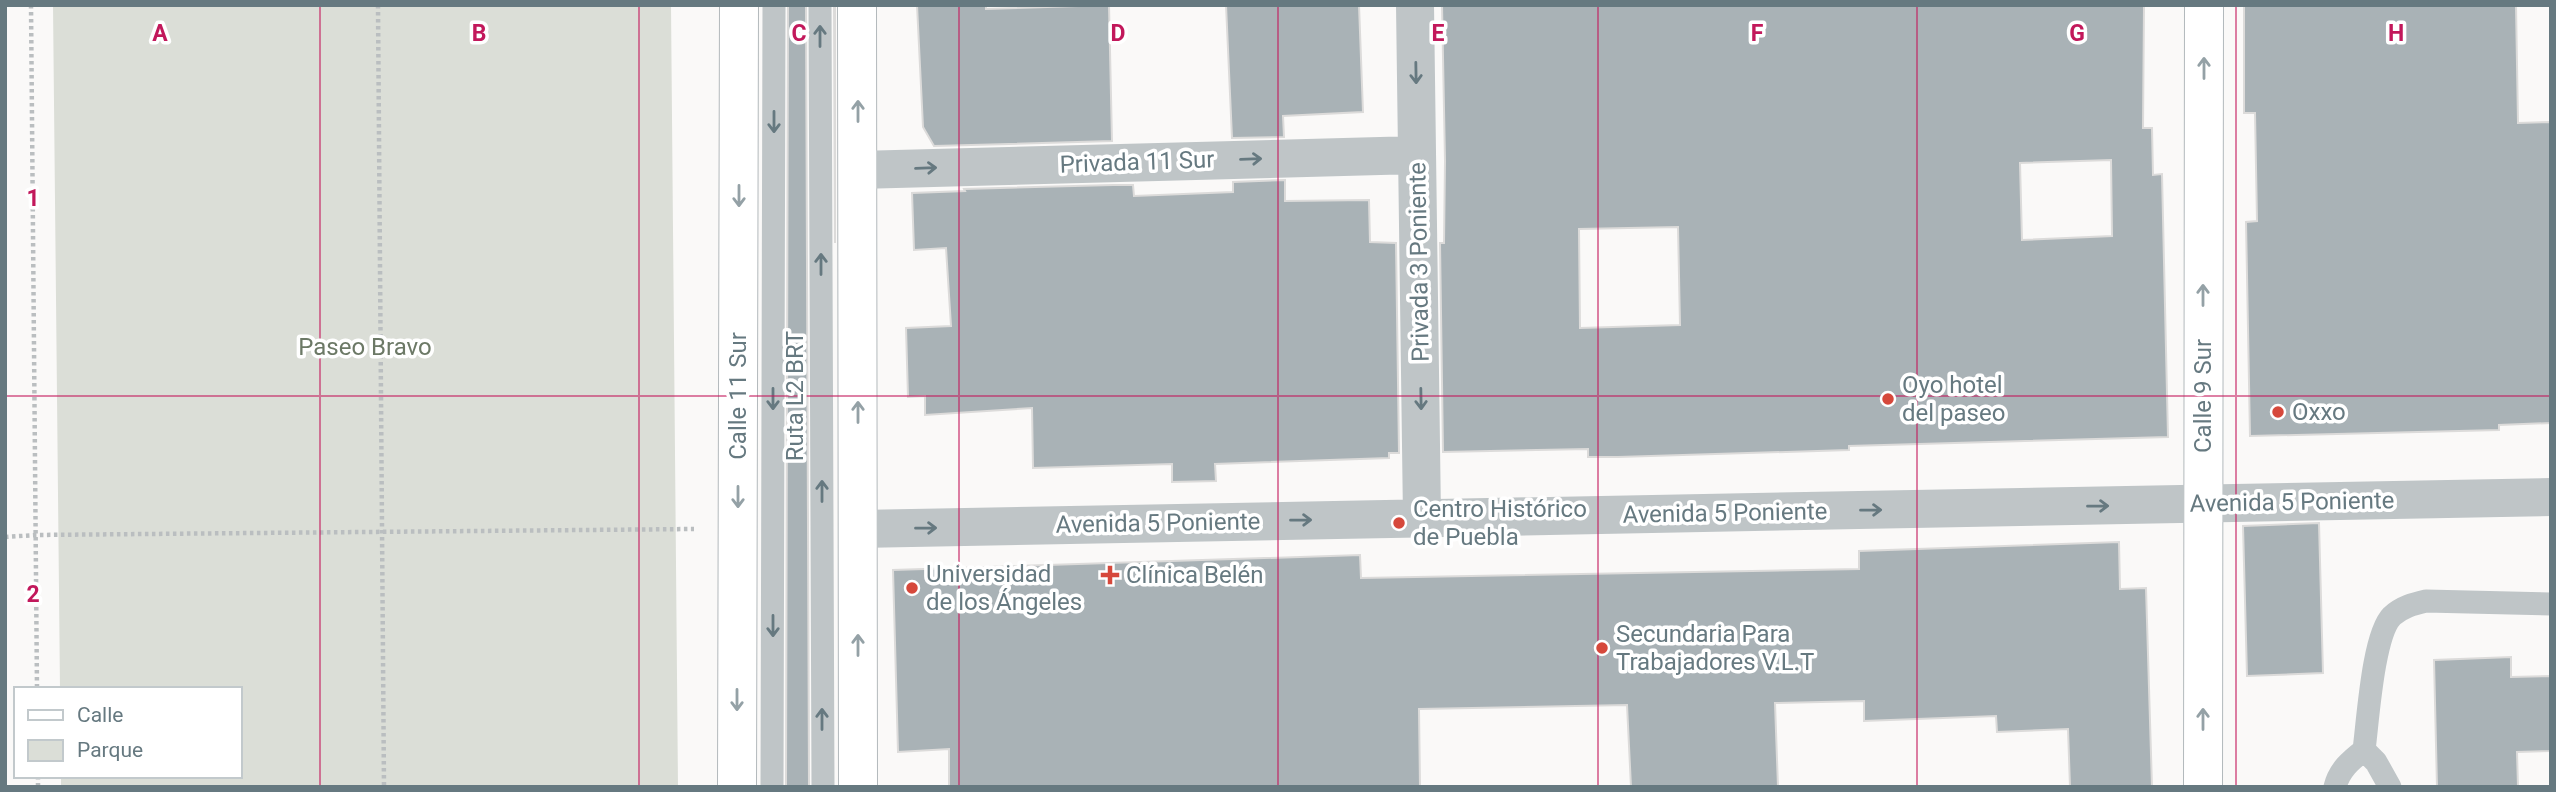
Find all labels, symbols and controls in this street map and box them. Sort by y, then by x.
text: A [152,20,168,47]
text: B [472,20,486,47]
text: C [791,20,807,47]
text: D [1111,20,1125,47]
text: E [1432,20,1445,47]
text: F [1751,20,1764,47]
text: G [2069,20,2085,47]
text: H [2388,20,2404,47]
one-way arrow [813,25,827,48]
one-way arrow [2197,56,2211,79]
one-way arrow [1409,62,1423,85]
one-way arrow [851,99,865,122]
one-way arrow [767,111,781,134]
street label: Privada 11 Sur [1059,145,1215,179]
one-way arrow [1240,153,1263,166]
one-way arrow [914,162,937,175]
street label: Privada 3 Poniente [1403,162,1435,362]
one-way arrow [732,184,746,207]
text: 1 [26,185,40,212]
one-way arrow [814,252,828,275]
one-way arrow [2196,284,2210,307]
street label: Ruta L2 BRT [781,331,809,461]
street label: Calle 11 Sur [724,332,752,460]
park label: Paseo Bravo [298,333,432,361]
street label: Calle 9 Sur [2189,339,2217,453]
place label: Oyo hotel del paseo [1902,371,2005,427]
one-way arrow [766,387,780,410]
one-way arrow [1414,387,1427,410]
marker: Oyo hotel del paseo [1880,391,1896,407]
place label: Oxxo [2292,398,2346,426]
one-way arrow [851,400,865,423]
marker: Oxxo [2270,404,2286,420]
one-way arrow [815,480,829,503]
one-way arrow [731,485,745,508]
street label: Avenida 5 Poniente [2189,486,2395,518]
place label: Centro Histórico de Puebla [1413,495,1587,551]
street label: Avenida 5 Poniente [1622,497,1828,529]
one-way arrow [2087,499,2110,513]
one-way arrow [1859,503,1882,517]
street label: Avenida 5 Poniente [1055,507,1261,539]
one-way arrow [1289,514,1312,527]
marker: Centro Histórico de Puebla [1391,515,1407,531]
one-way arrow [914,521,937,534]
place label: Universidad de los Ángeles [926,560,1082,616]
place label: Clínica Belén [1126,561,1264,589]
marker: Clínica Belén [1100,565,1120,585]
marker: Universidad de los Ángeles [904,580,920,596]
text: 2 [26,581,40,608]
one-way arrow [766,615,780,638]
place label: Secundaria Para Trabajadores V.L.T [1616,620,1814,676]
one-way arrow [851,634,865,657]
marker: Secundaria Para Trabajadores V.L.T [1594,640,1610,656]
legend [14,687,242,778]
one-way arrow [730,688,744,711]
text: Calle [77,703,123,727]
one-way arrow [815,707,829,730]
one-way arrow [2196,707,2210,730]
text: Parque [77,738,143,762]

